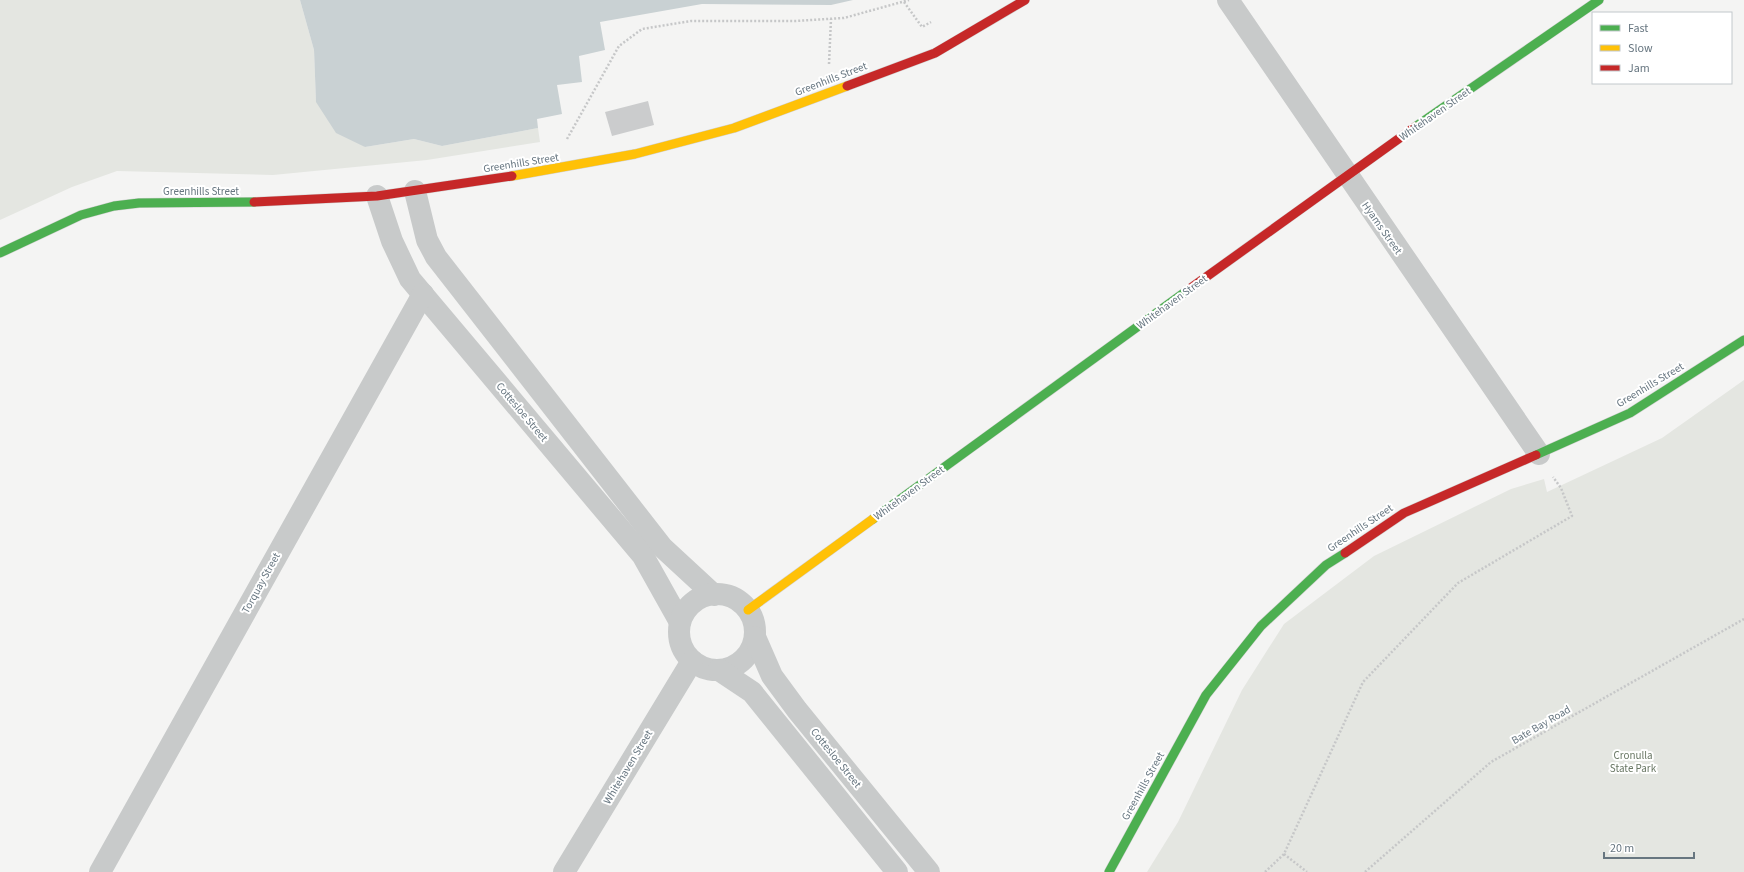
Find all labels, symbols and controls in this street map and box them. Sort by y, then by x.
legend [1592,12,1732,84]
text: Fast [1628,20,1648,37]
text: Slow [1628,40,1653,57]
street label: Greenhills Street [793,58,869,100]
text: Jam [1628,60,1650,77]
street label: Whitehaven Street [1396,84,1474,144]
street label: Greenhills Street [482,150,560,176]
street label: Greenhills Street [163,184,239,199]
street label: Hyams Street [1358,199,1406,258]
street label: Whitehaven Street [1134,271,1211,333]
street label: Greenhills Street [1614,359,1687,411]
street label: Cottesloe Street [493,379,551,445]
street label: Whitehaven Street [871,462,948,524]
street label: Greenhills Street [1324,500,1396,555]
street label: Torquay Street [238,550,284,616]
street label: Bate Bay Road [1509,702,1573,748]
street label: Cottesloe Street [807,725,865,791]
street label: Whitehaven Street [600,727,656,807]
park label: Cronulla State Park [1610,748,1657,776]
street label: Greenhills Street [1118,749,1168,823]
scale bar [1604,834,1694,860]
text: 20 m [1610,840,1634,857]

